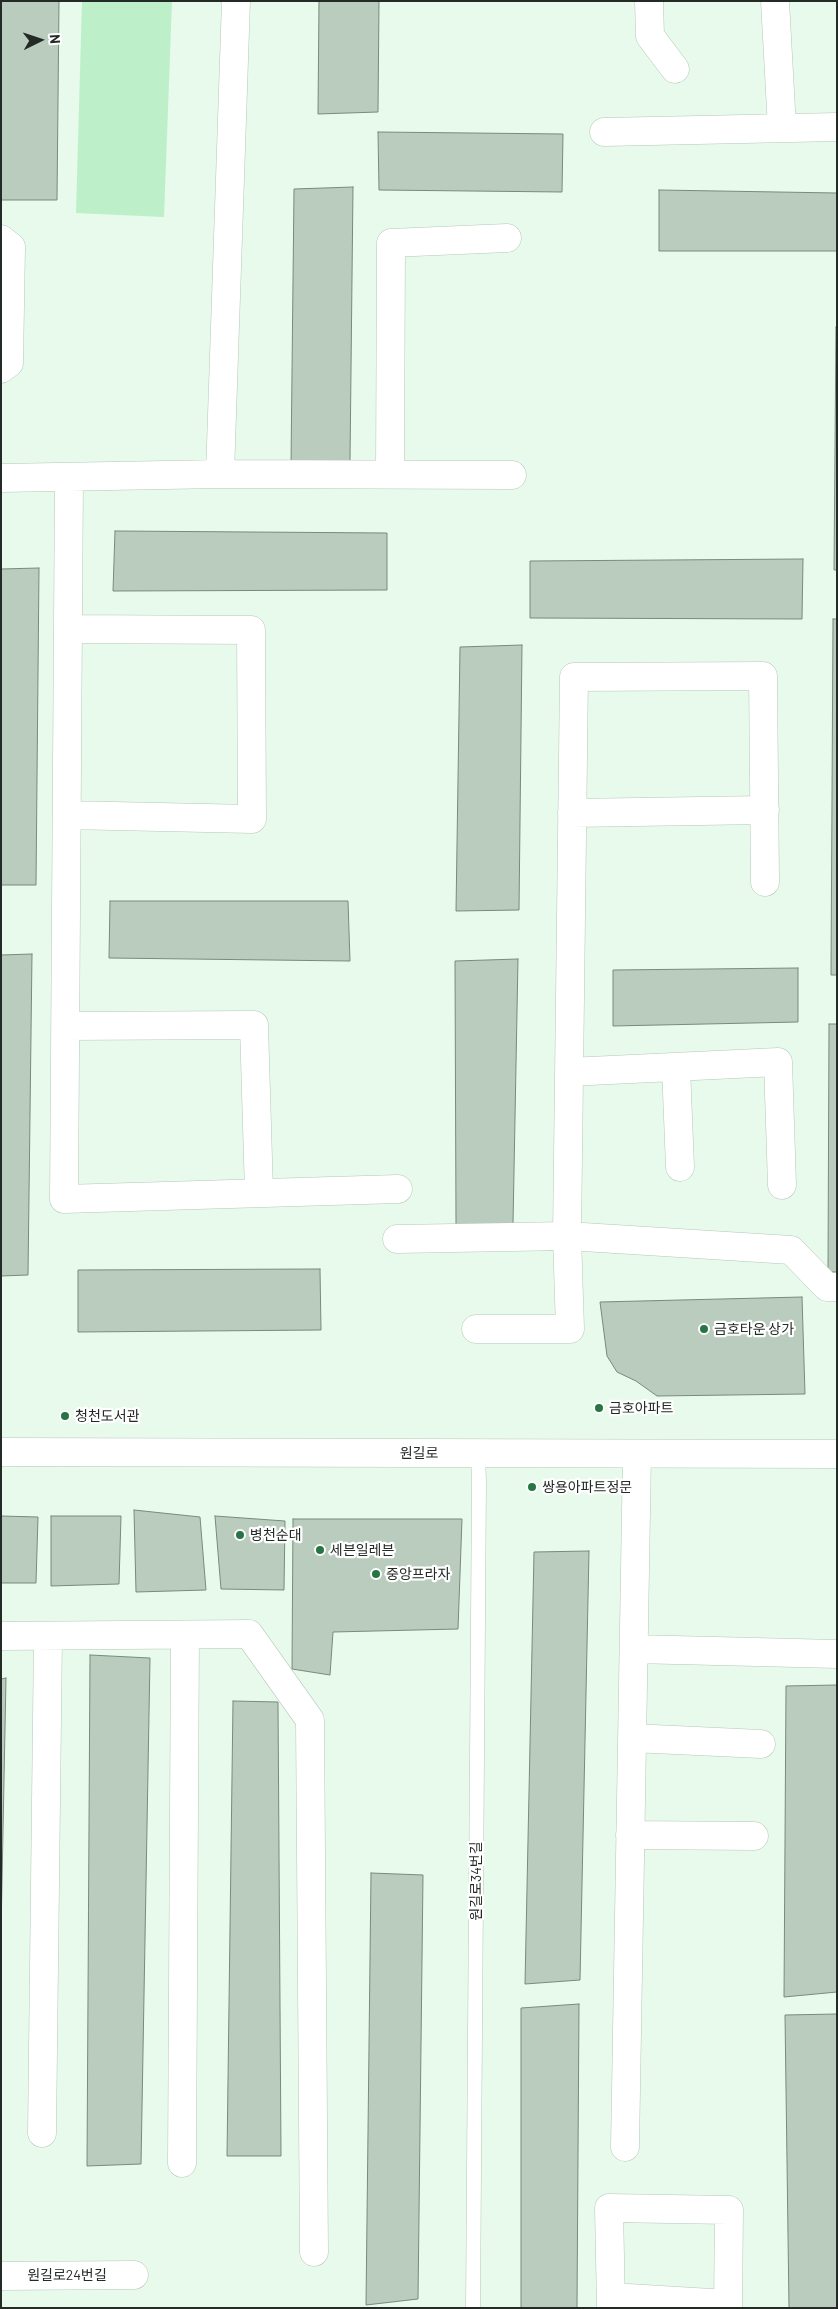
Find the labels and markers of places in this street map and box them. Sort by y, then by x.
place label: 금호타운 상가 [714,1321,794,1337]
marker: 금호타운 상가 [698,1323,710,1335]
place label: 금호아파트 [609,1400,673,1416]
marker: 금호아파트 [593,1402,605,1414]
place label: 청천도서관 [75,1408,139,1424]
marker: 청천도서관 [59,1410,71,1422]
place label: 쌍용아파트정문 [542,1479,632,1495]
marker: 쌍용아파트정문 [526,1481,538,1493]
place label: 병천순대 [250,1527,302,1543]
marker: 병천순대 [234,1529,246,1541]
place label: 세븐일레븐 [330,1542,394,1558]
marker: 세븐일레븐 [314,1544,326,1556]
place label: 중앙프라자 [386,1566,450,1582]
marker: 중앙프라자 [370,1568,382,1580]

